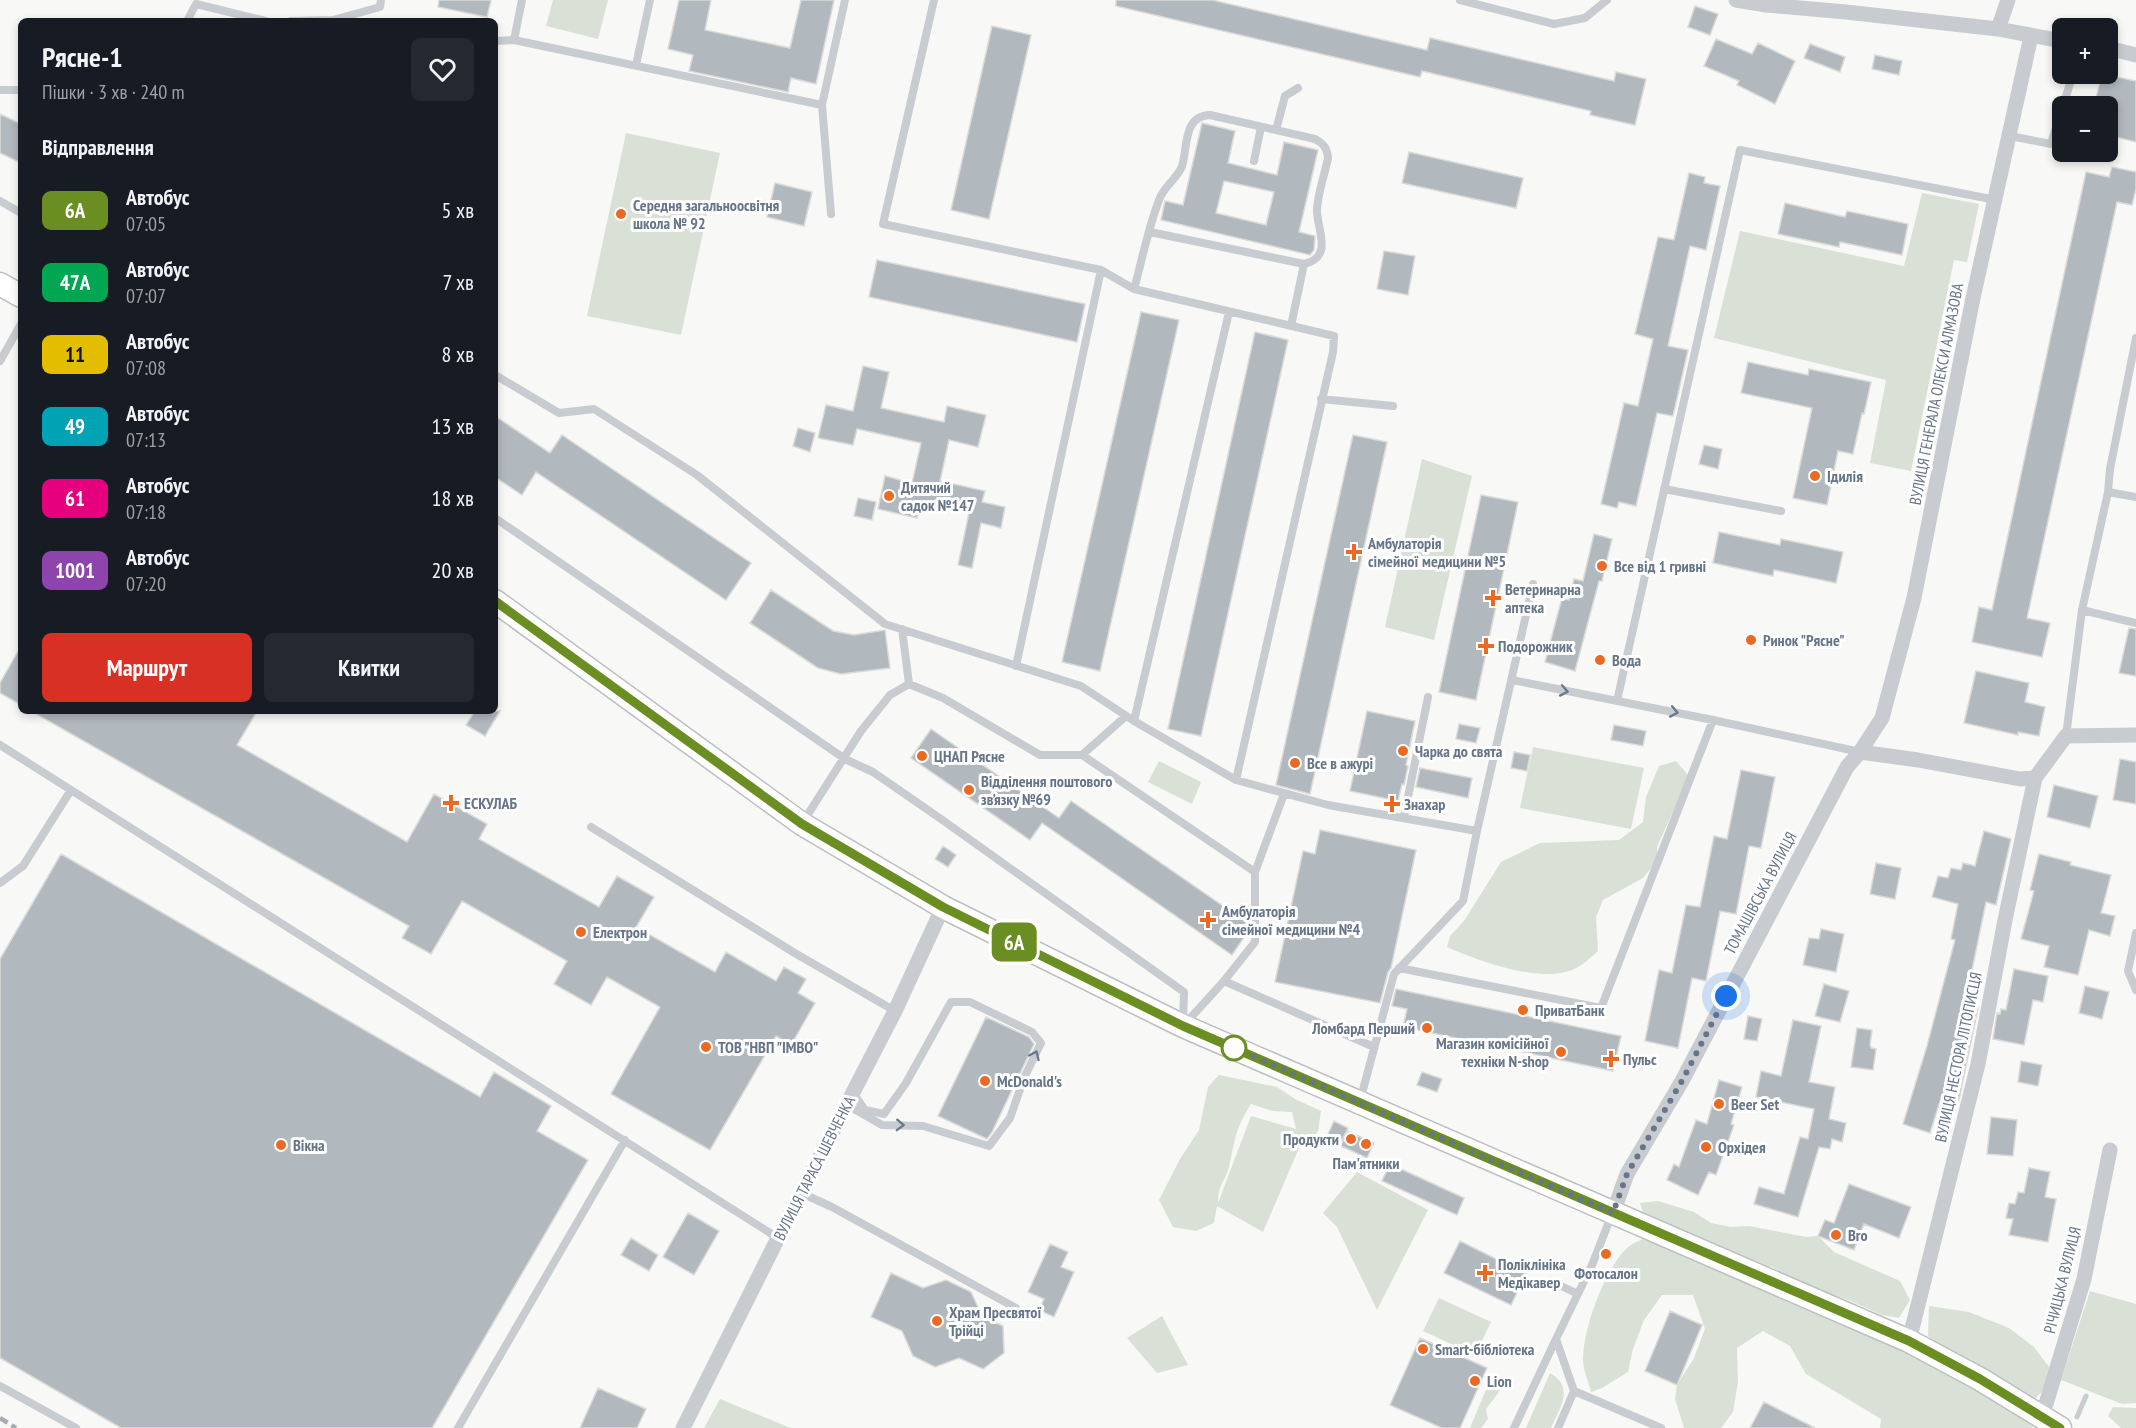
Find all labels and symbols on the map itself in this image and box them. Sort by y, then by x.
place label: Середня загальноосвітня школа № 92 [633,195,780,233]
marker: Середня загальноосвітня школа № 92 [614,207,628,221]
street label: ВУЛИЦЯ ГЕНЕРАЛА ОЛЕКСИ АЛМАЗОВА [1905,281,1967,507]
place label: Ідилія [1827,466,1863,486]
marker: Ідилія [1808,469,1822,483]
place label: Дитячий садок №147 [901,477,974,515]
marker: Дитячий садок №147 [882,489,896,503]
place label: Амбулаторія сімейної медицини №5 [1367,533,1506,571]
marker: Амбулаторія сімейної медицини №5 [1345,543,1363,561]
place label: Все від 1 гривні [1614,556,1707,576]
marker: Все від 1 гривні [1595,559,1609,573]
place label: Ветеринарна аптека [1505,579,1581,617]
marker: Ветеринарна аптека [1486,591,1500,605]
place label: Ринок "Рясне" [1763,630,1845,650]
marker: Ринок "Рясне" [1744,633,1758,647]
place label: Подорожник [1498,636,1573,656]
marker: Подорожник [1479,639,1493,653]
place label: Вода [1612,650,1642,670]
marker: Вода [1593,653,1607,667]
one-way arrow [1559,684,1569,697]
one-way arrow [1669,705,1679,718]
place label: Чарка до свята [1415,741,1503,761]
marker: Чарка до свята [1396,744,1410,758]
place label: ЦНАП Рясне [934,746,1005,766]
marker: ЦНАП Рясне [915,749,929,763]
place label: Все в ажурі [1307,753,1374,773]
marker: Все в ажурі [1288,756,1302,770]
place label: Відділення поштового зв’язку №69 [981,771,1112,809]
marker: Відділення поштового зв’язку №69 [962,783,976,797]
place label: ЕСКУЛАБ [464,793,517,813]
marker: ЕСКУЛАБ [442,794,460,812]
place label: Знахар [1404,794,1445,814]
marker: Знахар [1385,797,1399,811]
street label: ТОМАШІВСЬКА ВУЛИЦЯ [1719,828,1801,958]
place label: Амбулаторія сімейної медицини №4 [1221,901,1360,939]
marker: Амбулаторія сімейної медицини №4 [1199,911,1217,929]
place label: Електрон [593,922,647,942]
line badge: 6А [987,922,1041,962]
marker: Електрон [574,925,588,939]
street label: ВУЛИЦЯ НЕСТОРА ЛІТОПИСЦЯ [1930,970,1986,1144]
your location [1711,981,1741,1011]
place label: ПриватБанк [1535,1000,1605,1020]
marker: ПриватБанк [1516,1003,1530,1017]
place label: Ломбард Перший [1311,1018,1415,1038]
marker: Ломбард Перший [1420,1021,1434,1035]
place label: Магазин комісійної техніки N-shop [1436,1033,1550,1071]
unlabelled marker [1221,1035,1247,1061]
place label: ТОВ "НВП "ІМВО" [718,1037,818,1057]
marker: ТОВ "НВП "ІМВО" [699,1040,713,1054]
marker: Магазин комісійної техніки N-shop [1554,1045,1568,1059]
place label: Пульс [1623,1049,1657,1069]
one-way arrow [1028,1051,1040,1062]
marker: Пульс [1604,1052,1618,1066]
place label: McDonald's [997,1071,1062,1091]
marker: McDonald's [978,1074,992,1088]
street label: ВУЛИЦЯ ТАРАСА ШЕВЧЕНКА [769,1092,859,1244]
place label: Beer Set [1731,1094,1779,1114]
marker: Beer Set [1712,1097,1726,1111]
one-way arrow [896,1119,905,1132]
place label: Продукти [1283,1129,1339,1149]
marker: Продукти [1344,1132,1358,1146]
place label: Вікна [293,1135,325,1155]
marker: Пам'ятники [1359,1137,1373,1151]
place label: Орхідея [1718,1137,1766,1157]
marker: Вікна [274,1138,288,1152]
marker: Орхідея [1699,1140,1713,1154]
place label: Пам'ятники [1333,1153,1399,1173]
place label: Bro [1848,1225,1868,1245]
street label: РІЧИЦЬКА ВУЛИЦЯ [2039,1225,2085,1335]
marker: Bro [1829,1228,1843,1242]
marker: Фотосалон [1599,1247,1613,1261]
place label: Поліклініка Медікавер [1498,1254,1566,1292]
place label: Фотосалон [1574,1263,1638,1283]
marker: Поліклініка Медікавер [1476,1264,1494,1282]
place label: Храм Пресвятої Трійці [949,1302,1042,1340]
marker: Храм Пресвятої Трійці [930,1314,944,1328]
place label: Smart-бібліотека [1435,1339,1535,1359]
marker: Smart-бібліотека [1416,1342,1430,1356]
place label: Lion [1487,1371,1512,1391]
marker: Lion [1468,1374,1482,1388]

